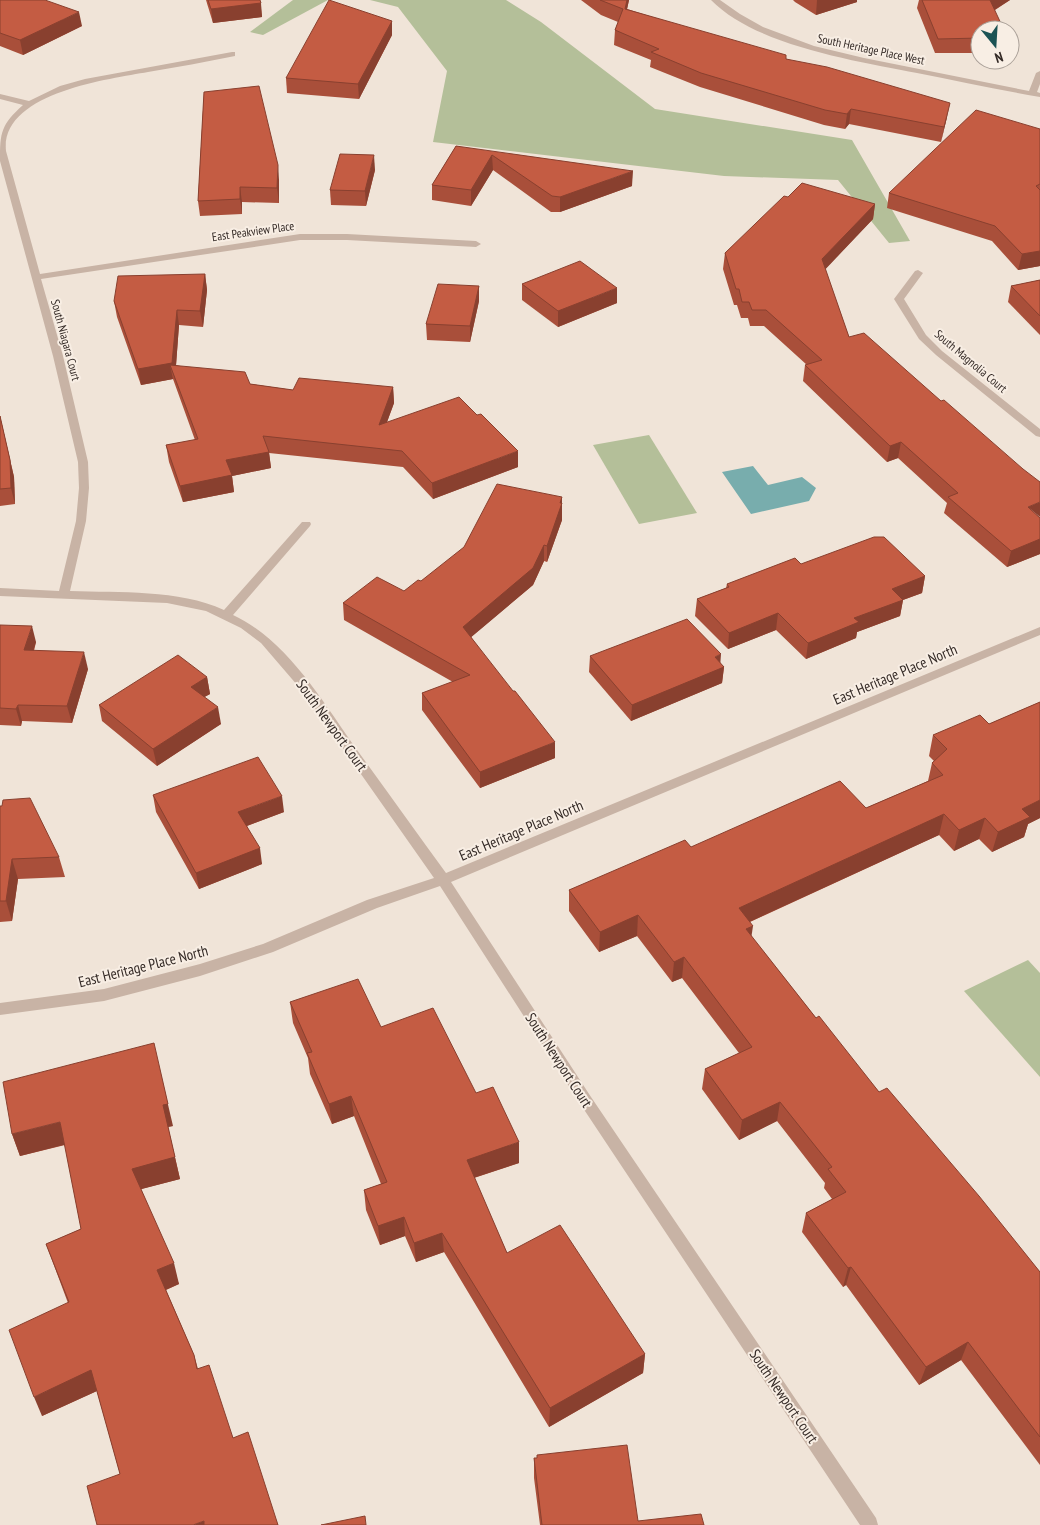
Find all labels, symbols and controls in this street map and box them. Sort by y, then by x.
north arrow [970,20,1020,70]
street label: South Heritage Place West [816,30,927,68]
text: N [993,48,1005,67]
street label: East Peakview Place [211,218,295,244]
street label: South Niagara Court [48,298,84,383]
street label: South Magnolia Court [932,326,1011,396]
street label: East Heritage Place North [830,639,960,709]
street label: South Newport Court [292,675,372,775]
street label: East Heritage Place North [456,795,586,865]
street label: East Heritage Place North [76,941,210,991]
street label: South Newport Court [521,1009,597,1111]
street label: South Newport Court [746,1345,822,1447]

